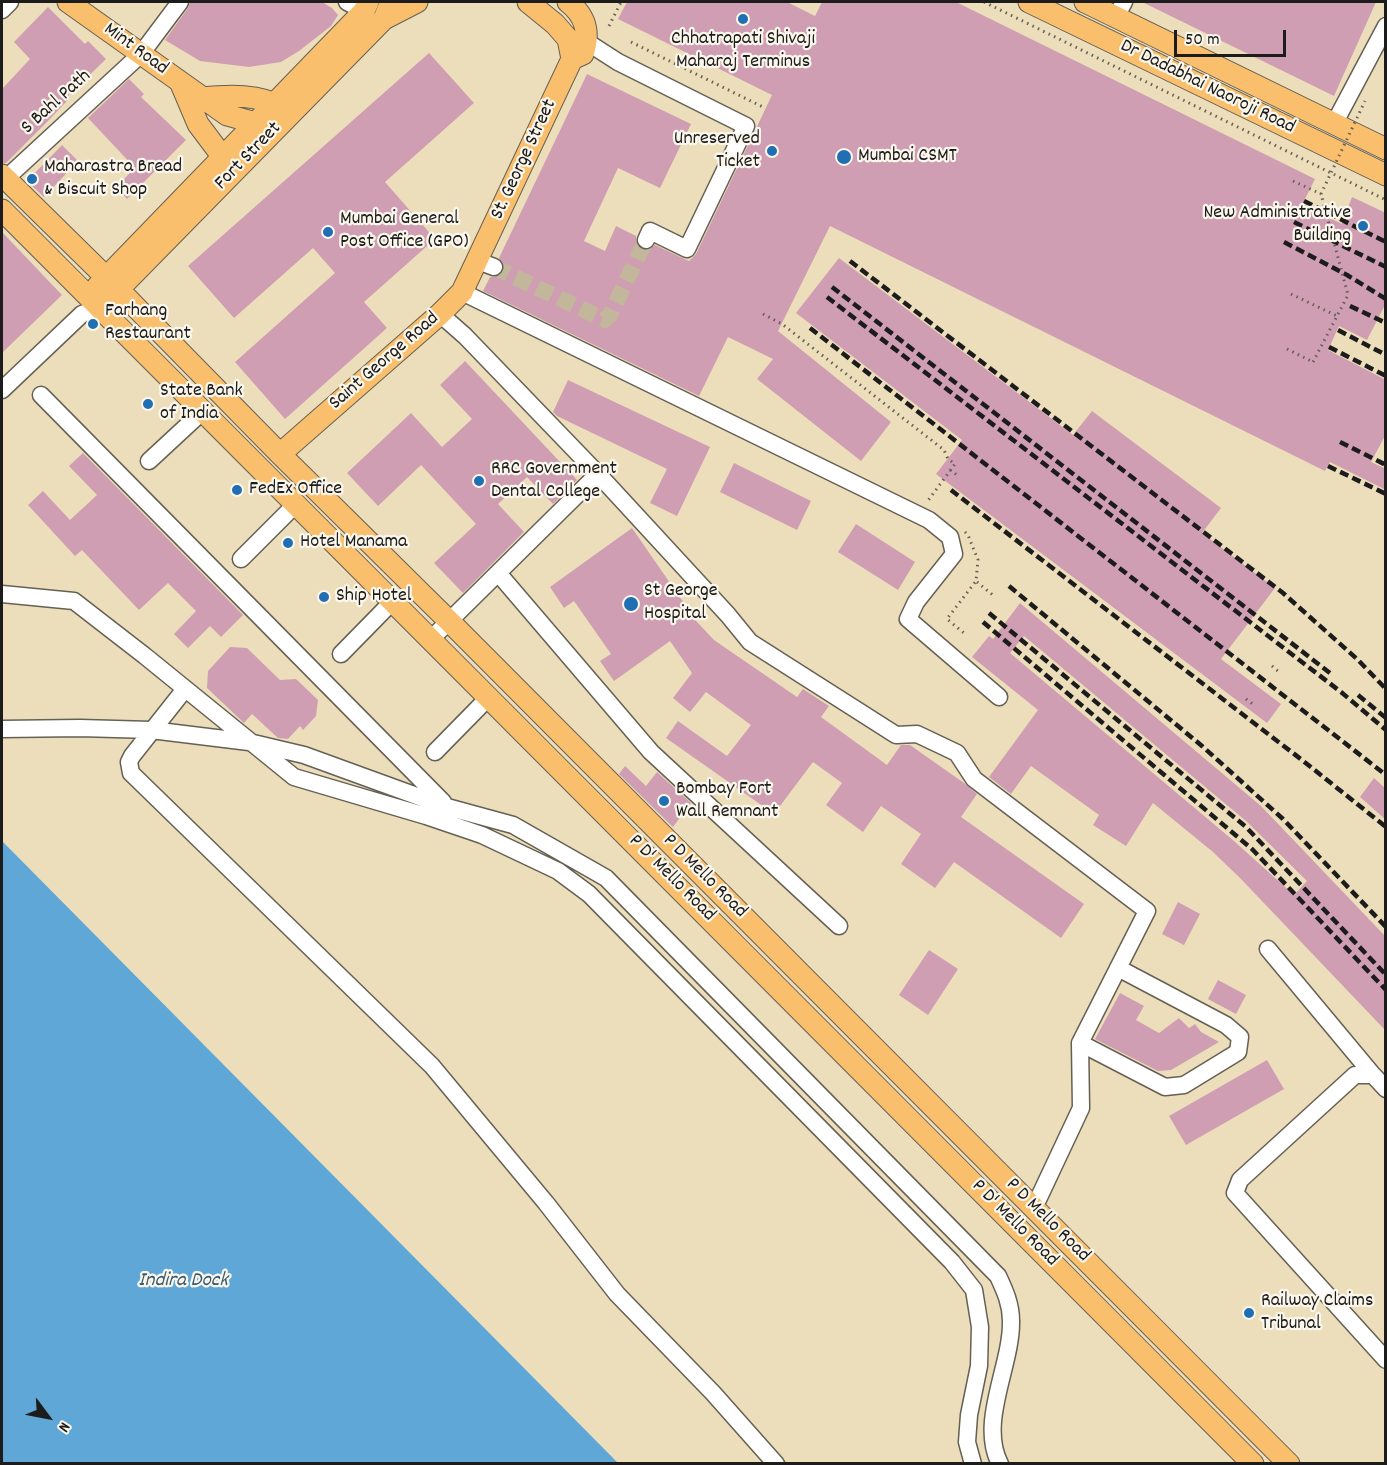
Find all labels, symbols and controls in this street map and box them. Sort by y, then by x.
marker: Chhatrapati Shivaji Maharaj Terminus [736,12,750,26]
scale bar [1177,18,1290,56]
street label: Mint Road [98,19,172,81]
place label: Chhatrapati Shivaji Maharaj Terminus [671,28,815,75]
text: 50 m [1185,28,1220,53]
street label: Dr Dadabhai Naoroji Road [1116,35,1298,141]
street label: S Bahl Path [17,65,97,141]
street label: St. George Street [487,96,563,224]
street label: Fort Street [211,118,287,196]
place label: Unreserved Ticket [674,128,760,175]
marker: Unreserved Ticket [765,144,779,158]
place label: Mumbai CSMT [858,145,957,169]
marker: Mumbai CSMT [835,148,853,166]
place label: Maharastra Bread & Biscuit Shop [44,156,182,203]
marker: Maharastra Bread & Biscuit Shop [25,172,39,186]
place label: New Administrative Building [1203,202,1351,249]
place label: Mumbai General Post Office (GPO) [340,208,469,255]
marker: New Administrative Building [1356,219,1370,233]
marker: Mumbai General Post Office (GPO) [321,225,335,239]
place label: Farhang Restaurant [105,300,191,347]
street label: Saint George Road [325,308,445,416]
marker: Farhang Restaurant [86,317,100,331]
place label: State Bank of India [160,380,243,427]
marker: State Bank of India [141,397,155,411]
place label: RRC Government Dental College [491,458,617,505]
marker: RRC Government Dental College [472,474,486,488]
place label: FedEx Office [249,478,342,502]
marker: FedEx Office [230,483,244,497]
place label: Hotel Manama [300,531,407,555]
marker: Hotel Manama [281,536,295,550]
place label: St George Hospital [644,580,718,627]
place label: Ship Hotel [336,585,412,609]
marker: Ship Hotel [317,590,331,604]
marker: St George Hospital [622,595,640,613]
place label: Bombay Fort Wall Remnant [676,778,778,825]
marker: Bombay Fort Wall Remnant [657,794,671,808]
street label: P D' Mello Road [622,830,720,928]
street label: P D Mello Road [657,830,751,924]
street label: P D Mello Road [1000,1174,1094,1268]
street label: P D' Mello Road [965,1175,1063,1273]
water label: Indira Dock [138,1269,228,1295]
place label: Railway Claims Tribunal [1261,1290,1373,1337]
marker: Railway Claims Tribunal [1242,1306,1256,1320]
north arrow [18,1387,78,1447]
text: N [52,1417,76,1436]

